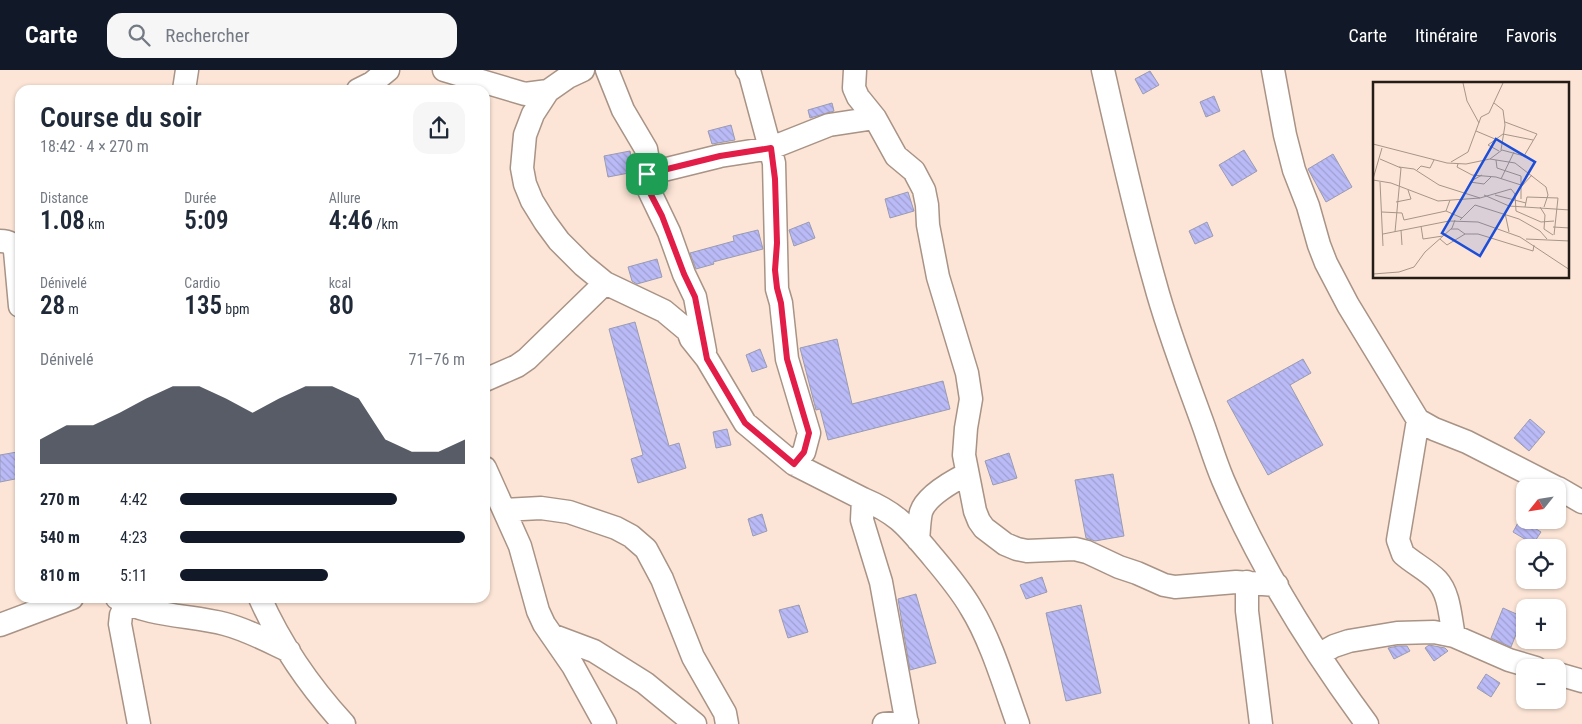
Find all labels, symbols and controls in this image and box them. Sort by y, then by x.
search box [107,13,457,58]
text: Carte [25,21,77,49]
icon: search [125,21,153,49]
text: Rechercher [165,24,249,47]
text: Carte [1348,25,1387,46]
text: Itinéraire [1415,25,1478,46]
text: Favoris [1506,25,1557,46]
inset map [1373,82,1570,279]
text: Course du soir [40,101,202,134]
button: share [413,102,465,154]
text: 18:42 · 4 × 270 m [40,137,149,156]
pin [626,153,668,195]
icon: arrive [633,160,661,188]
text: Distance [40,190,88,206]
text: Durée [184,190,216,206]
text: Allure [329,190,361,206]
text: 1.08 [40,206,85,235]
text: 5:09 [184,206,229,235]
text: 4:46 [329,206,373,235]
text: km [85,216,105,232]
text: /km [373,216,398,232]
text: Dénivelé [40,275,87,291]
text: Cardio [184,275,220,291]
text: kcal [329,275,351,291]
text: 28 [40,291,65,320]
text: 135 [184,291,222,320]
text: 80 [329,291,354,320]
text: m [65,301,79,317]
text: bpm [222,301,250,317]
text: Dénivelé [40,350,93,369]
text: 71–76 m [409,350,465,369]
north arrow [1516,479,1566,529]
map controls [1516,479,1566,709]
text: 270 m [40,490,80,509]
text: 4:42 [120,490,147,509]
text: 540 m [40,528,80,547]
text: 4:23 [120,528,147,547]
button: locate [1516,539,1566,589]
text: 810 m [40,566,80,585]
text: 5:11 [120,566,147,585]
button: + [1516,599,1566,649]
button: − [1516,659,1566,709]

